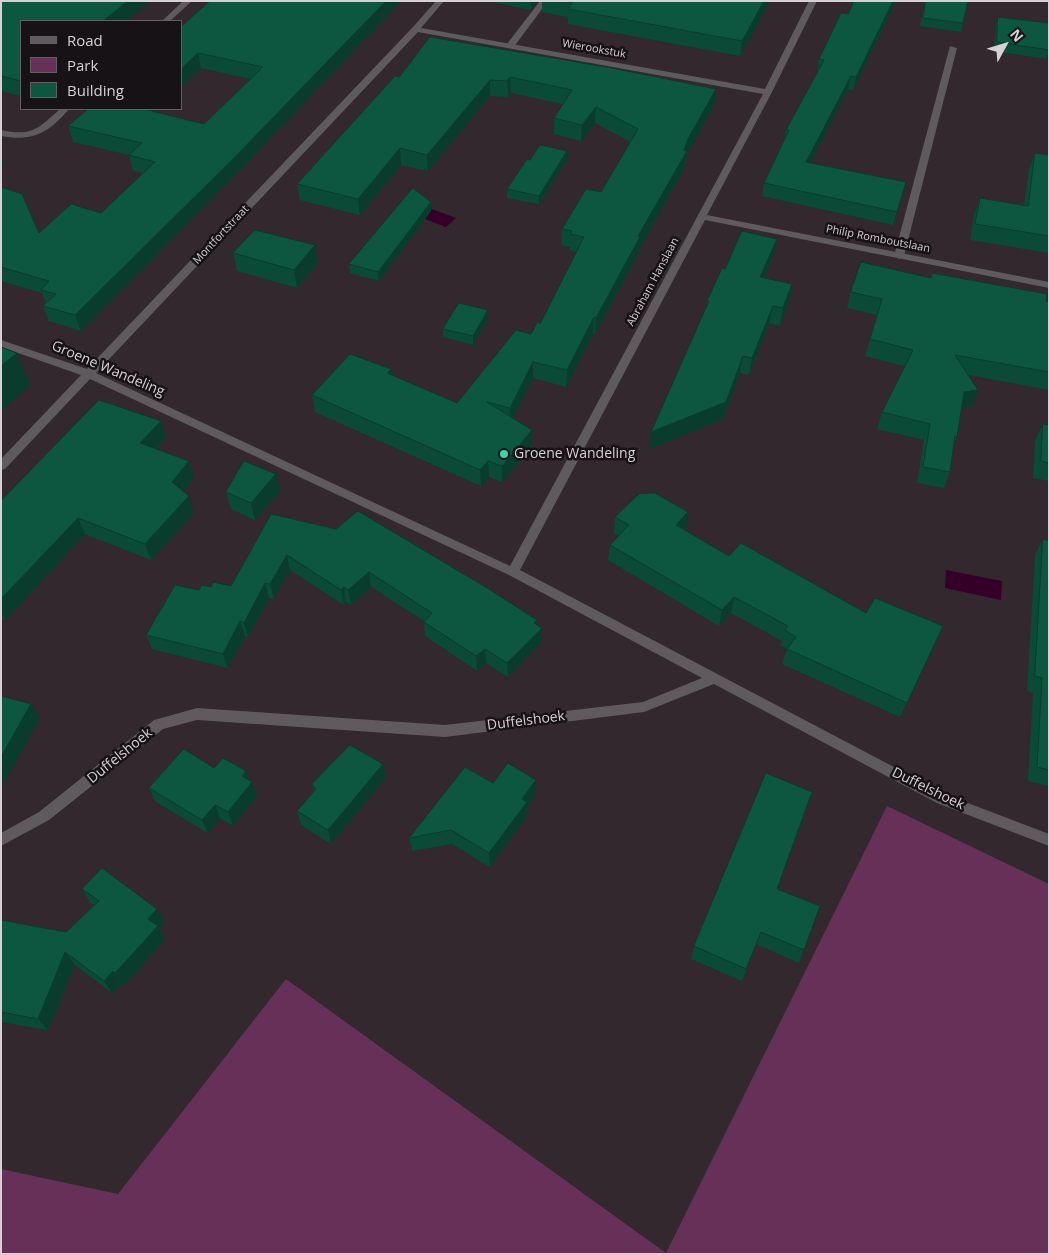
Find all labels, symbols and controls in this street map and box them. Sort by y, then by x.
legend [20,20,182,110]
north arrow [980,20,1030,70]
text: N [1006,25,1028,46]
text: Road [67,30,103,50]
street label: Wierookstuk [561,37,627,61]
text: Park [67,55,98,75]
text: Building [67,80,124,100]
street label: Montfortstraat [190,203,252,267]
street label: Philip Romboutslaan [825,222,931,256]
street label: Abraham Hanslaan [624,236,682,328]
street label: Groene Wandeling [49,338,167,400]
place label: Groene Wandeling [514,446,635,462]
marker: Groene Wandeling [498,448,510,460]
street label: Duffelshoek [486,708,566,734]
street label: Duffelshoek [84,725,156,787]
street label: Duffelshoek [889,764,967,814]

